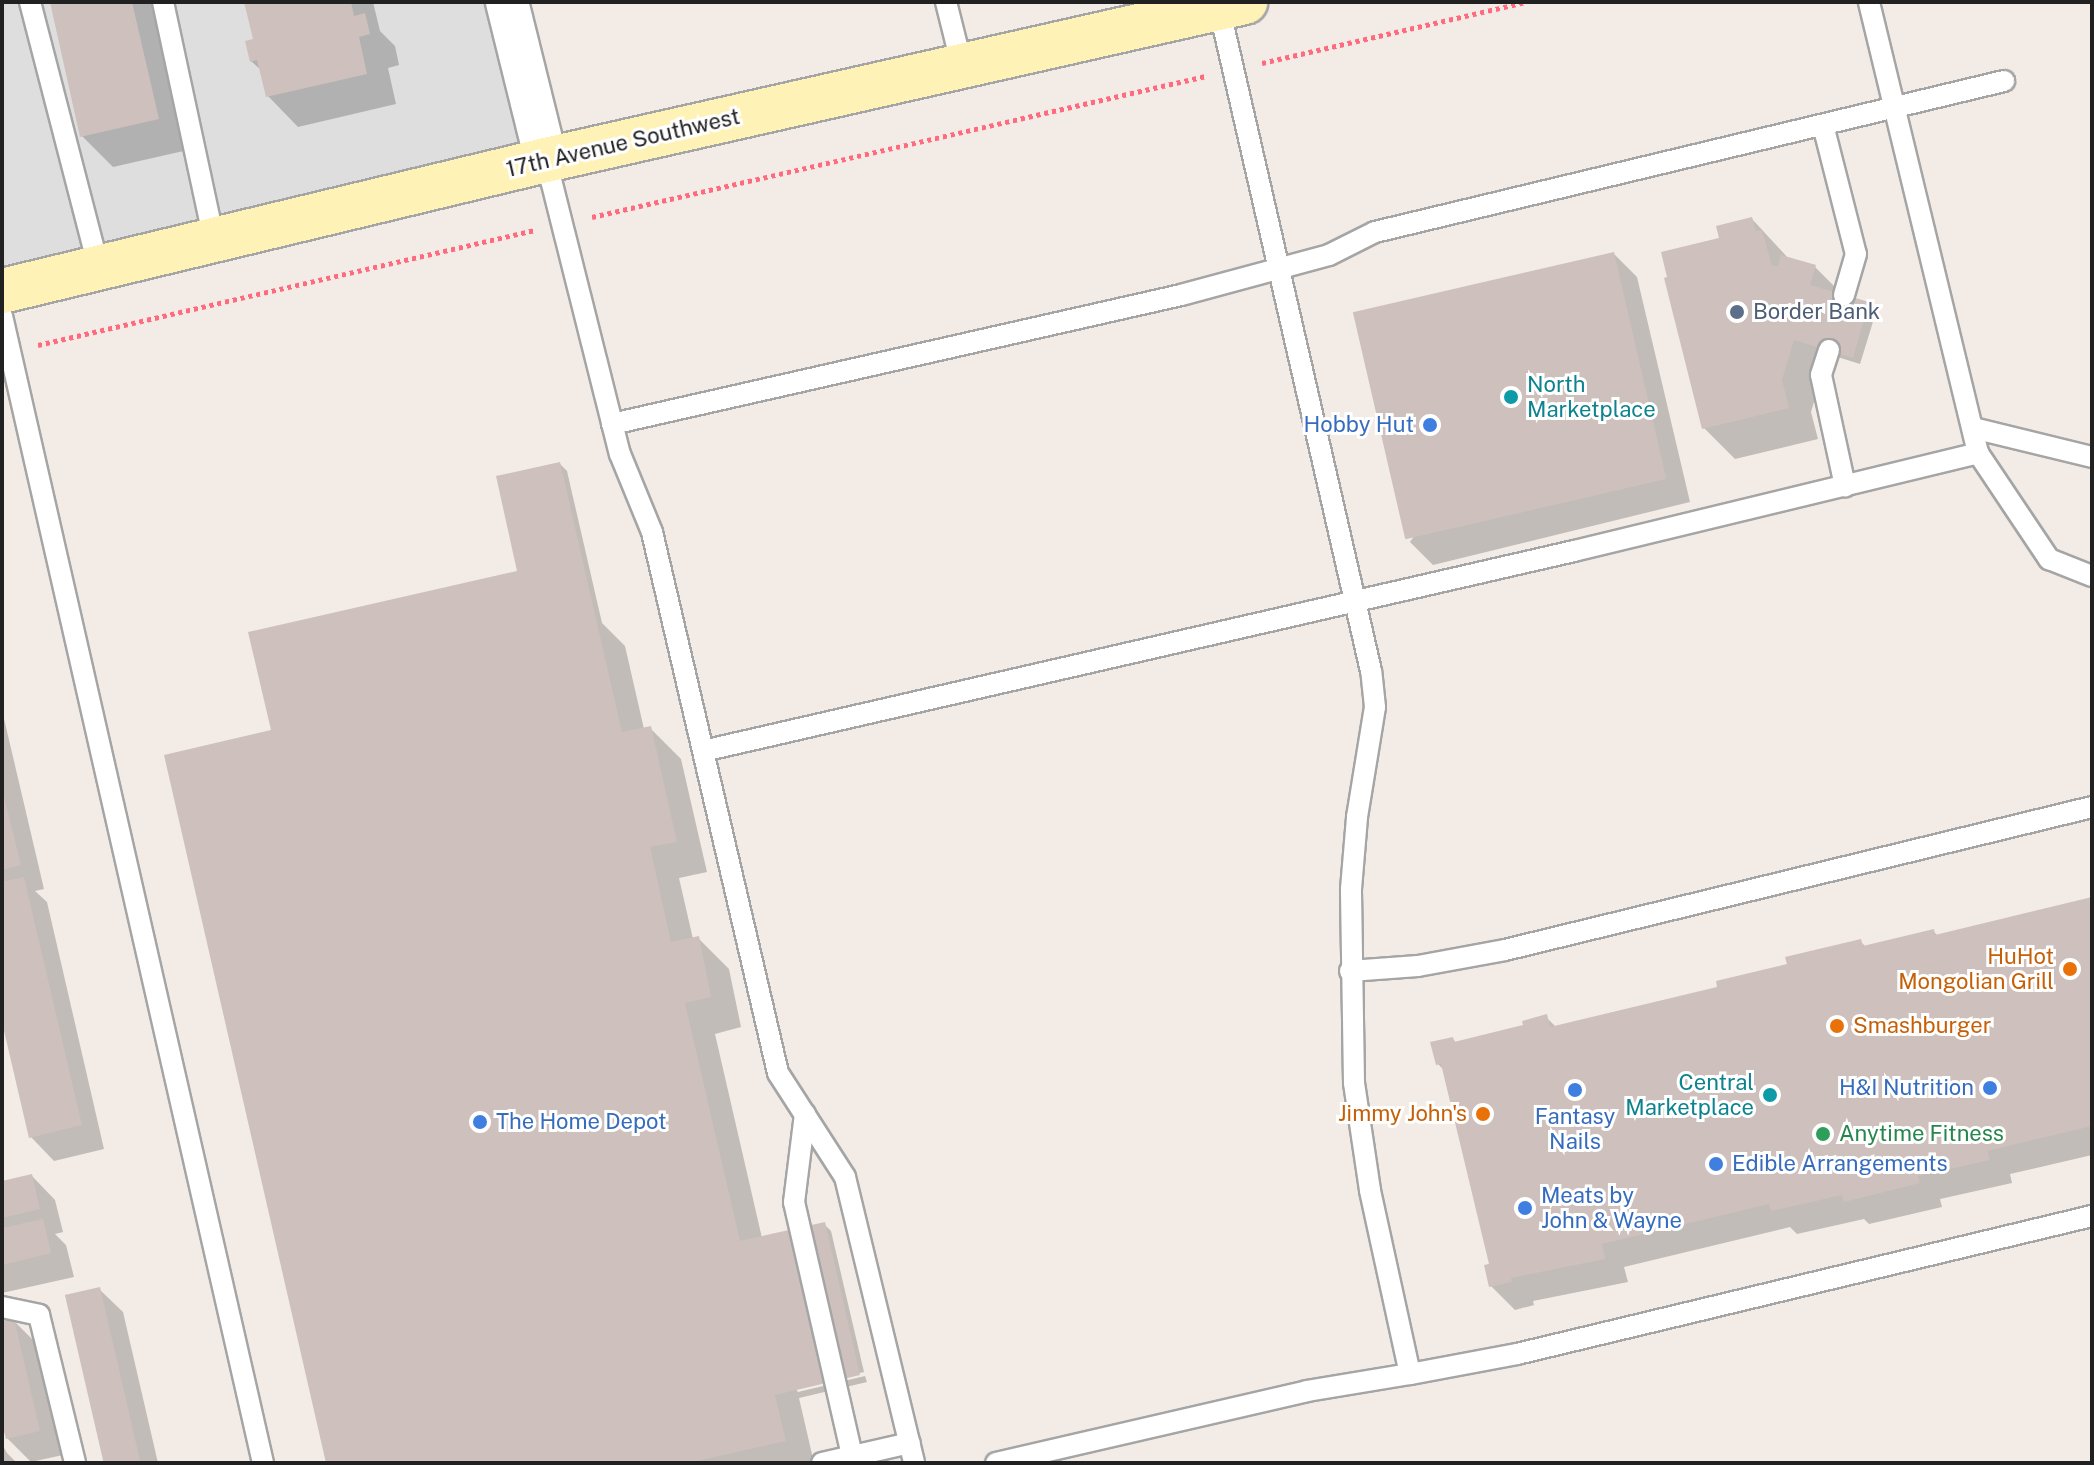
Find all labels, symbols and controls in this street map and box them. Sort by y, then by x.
street label: 17th Avenue Southwest [503,103,743,183]
place label: Border Bank [1753,299,1880,325]
marker: Border Bank [1728,303,1746,321]
place label: North Marketplace [1527,371,1656,422]
marker: North Marketplace [1502,388,1520,406]
place label: Hobby Hut [1303,412,1414,438]
marker: Hobby Hut [1421,416,1439,434]
place label: HuHot Mongolian Grill [1898,943,2054,994]
marker: HuHot Mongolian Grill [2061,960,2079,978]
place label: Smashburger [1853,1013,1991,1039]
marker: Smashburger [1828,1017,1846,1035]
place label: Central Marketplace [1625,1069,1754,1120]
place label: H&I Nutrition [1839,1075,1974,1101]
marker: H&I Nutrition [1981,1079,1999,1097]
marker: Fantasy Nails [1566,1081,1584,1099]
marker: Central Marketplace [1761,1086,1779,1104]
place label: Jimmy John's [1338,1101,1467,1127]
place label: Fantasy Nails [1535,1103,1615,1154]
marker: Jimmy John's [1474,1105,1492,1123]
place label: The Home Depot [496,1109,667,1135]
marker: The Home Depot [471,1113,489,1131]
place label: Anytime Fitness [1839,1121,2004,1147]
marker: Anytime Fitness [1814,1125,1832,1143]
place label: Edible Arrangements [1732,1151,1948,1177]
marker: Edible Arrangements [1707,1155,1725,1173]
place label: Meats by John & Wayne [1541,1182,1682,1234]
marker: Meats by John & Wayne [1516,1199,1534,1217]

